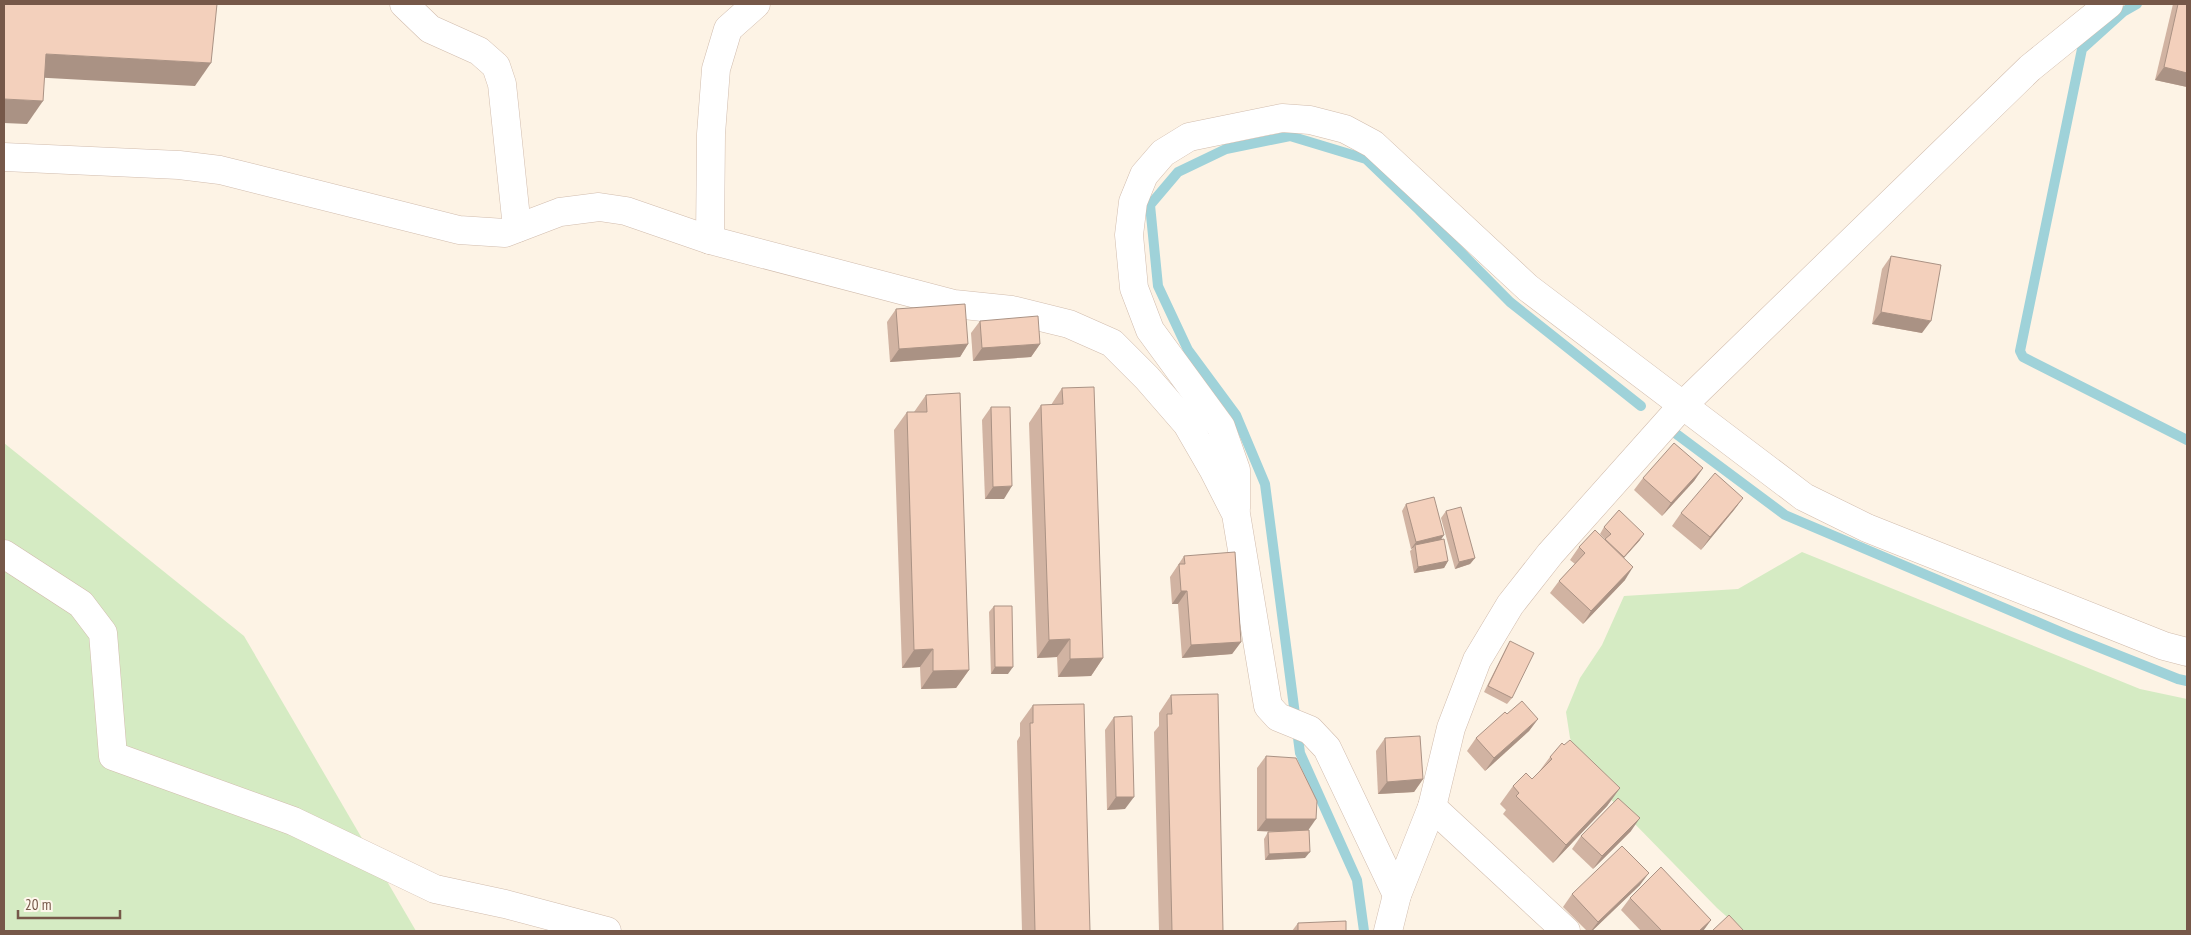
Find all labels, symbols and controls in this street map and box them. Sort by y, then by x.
scale bar [18,888,120,920]
text: 20 m [25,895,51,914]

